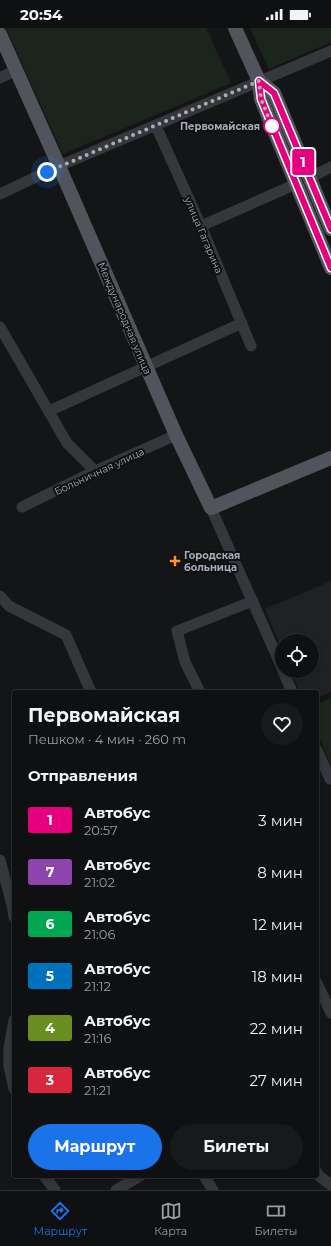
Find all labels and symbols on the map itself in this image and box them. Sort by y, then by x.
marker: Первомайская [263,117,281,135]
place label: Первомайская [180,120,260,133]
line badge: 1 [290,149,316,175]
your location [37,162,57,182]
street label: улица Гагарина [181,194,226,275]
street label: Международная улица [95,260,154,376]
street label: Больничная улица [52,445,146,498]
place label: Городская больница [184,549,240,574]
marker: Городская больница [169,555,181,567]

